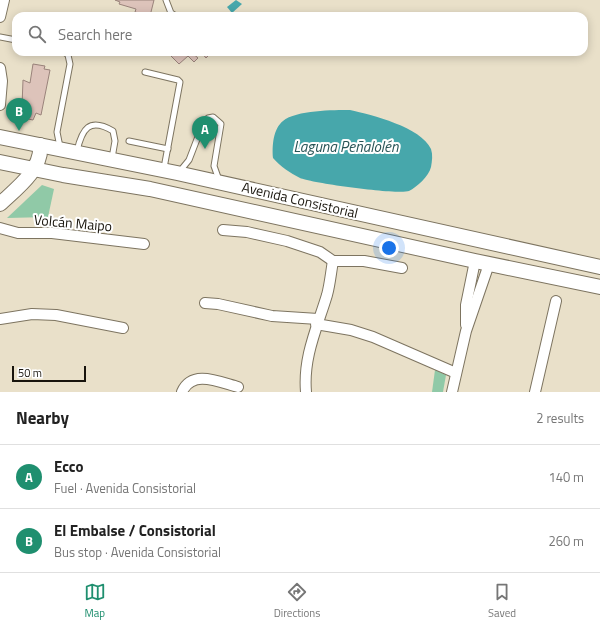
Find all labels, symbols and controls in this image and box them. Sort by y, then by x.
search box [12,12,588,56]
icon: search [26,23,48,45]
text: Search here [58,23,132,46]
pin: B [6,98,32,131]
pin: A [192,116,218,149]
water label: Laguna Peñalolén [294,135,399,158]
street label: Avenida Consistorial [240,176,360,223]
street label: Volcán Maipo [33,209,113,236]
your location [379,238,399,258]
scale bar [12,364,86,383]
text: 50 m [18,365,42,381]
text: Nearby [16,405,69,431]
text: 2 results [536,408,584,428]
text: Ecco [54,455,83,478]
text: A [25,467,33,487]
text: 140 m [548,467,584,487]
text: Fuel · Avenida Consistorial [54,478,196,498]
text: El Embalse / Consistorial [54,519,216,542]
text: B [25,531,33,551]
text: 260 m [548,531,584,551]
text: Bus stop · Avenida Consistorial [54,542,221,562]
tab: Map [84,581,106,621]
tab: Directions [274,581,320,621]
tab: Saved [488,581,516,621]

